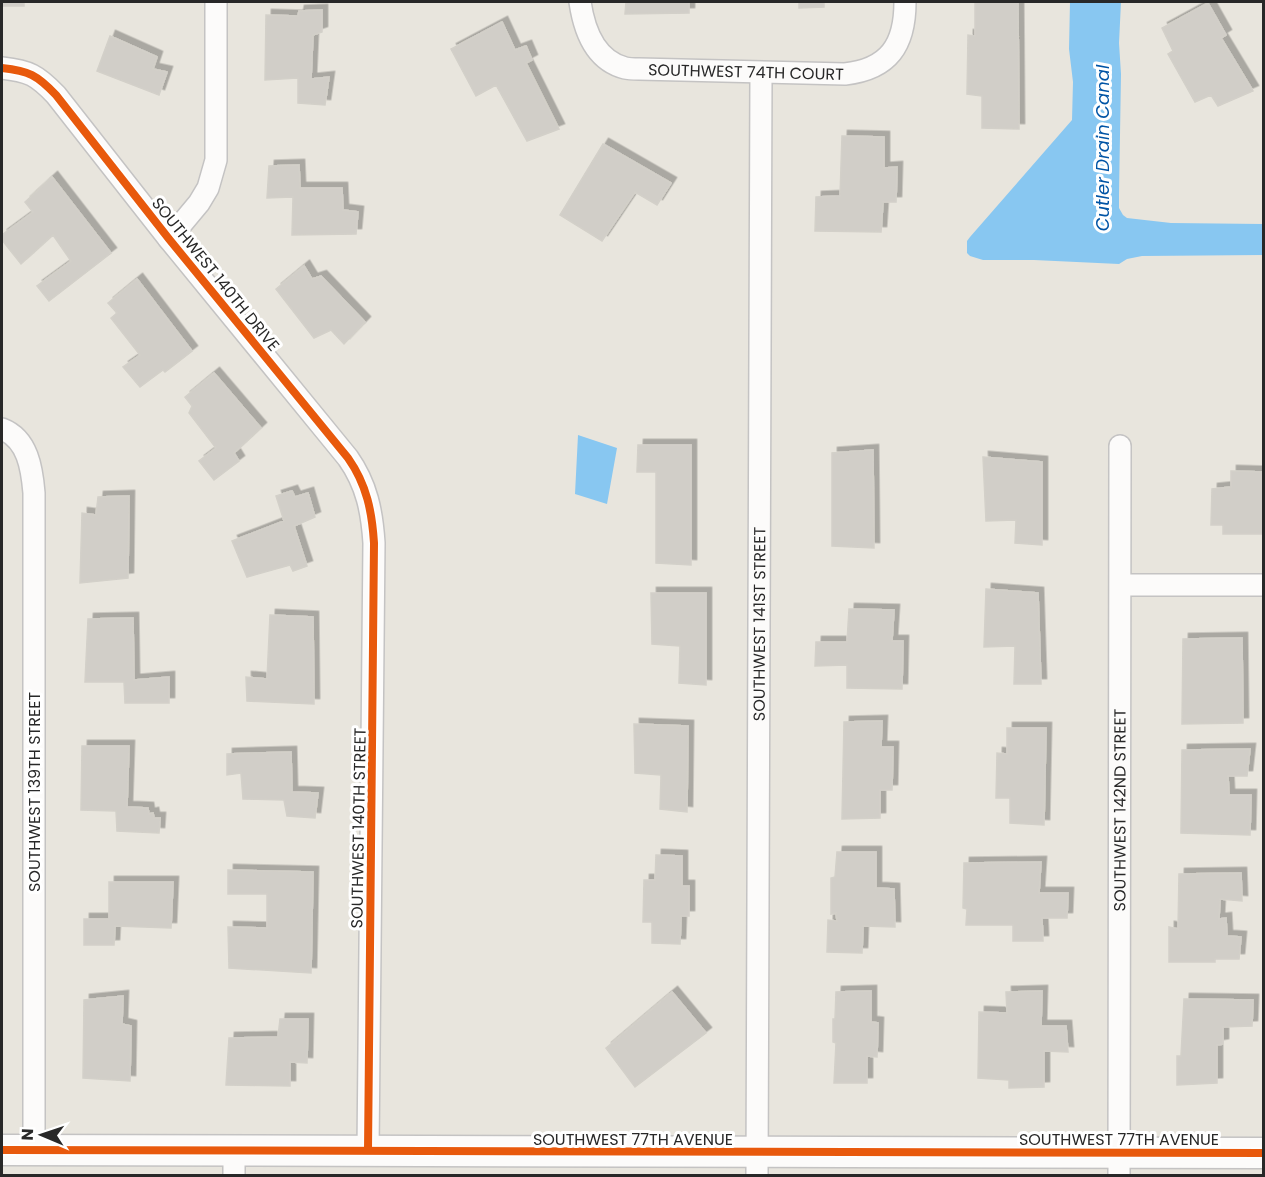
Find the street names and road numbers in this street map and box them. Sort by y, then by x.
street label: SOUTHWEST 74TH COURT [648,58,844,86]
street label: SOUTHWEST 140TH DRIVE [146,193,285,356]
street label: SOUTHWEST 141ST STREET [748,526,771,721]
street label: SOUTHWEST 139TH STREET [23,692,46,892]
street label: SOUTHWEST 142ND STREET [1108,708,1132,911]
street label: SOUTHWEST 140TH STREET [345,727,372,929]
street label: SOUTHWEST 77TH AVENUE [533,1128,733,1151]
street label: SOUTHWEST 77TH AVENUE [1019,1128,1219,1151]

